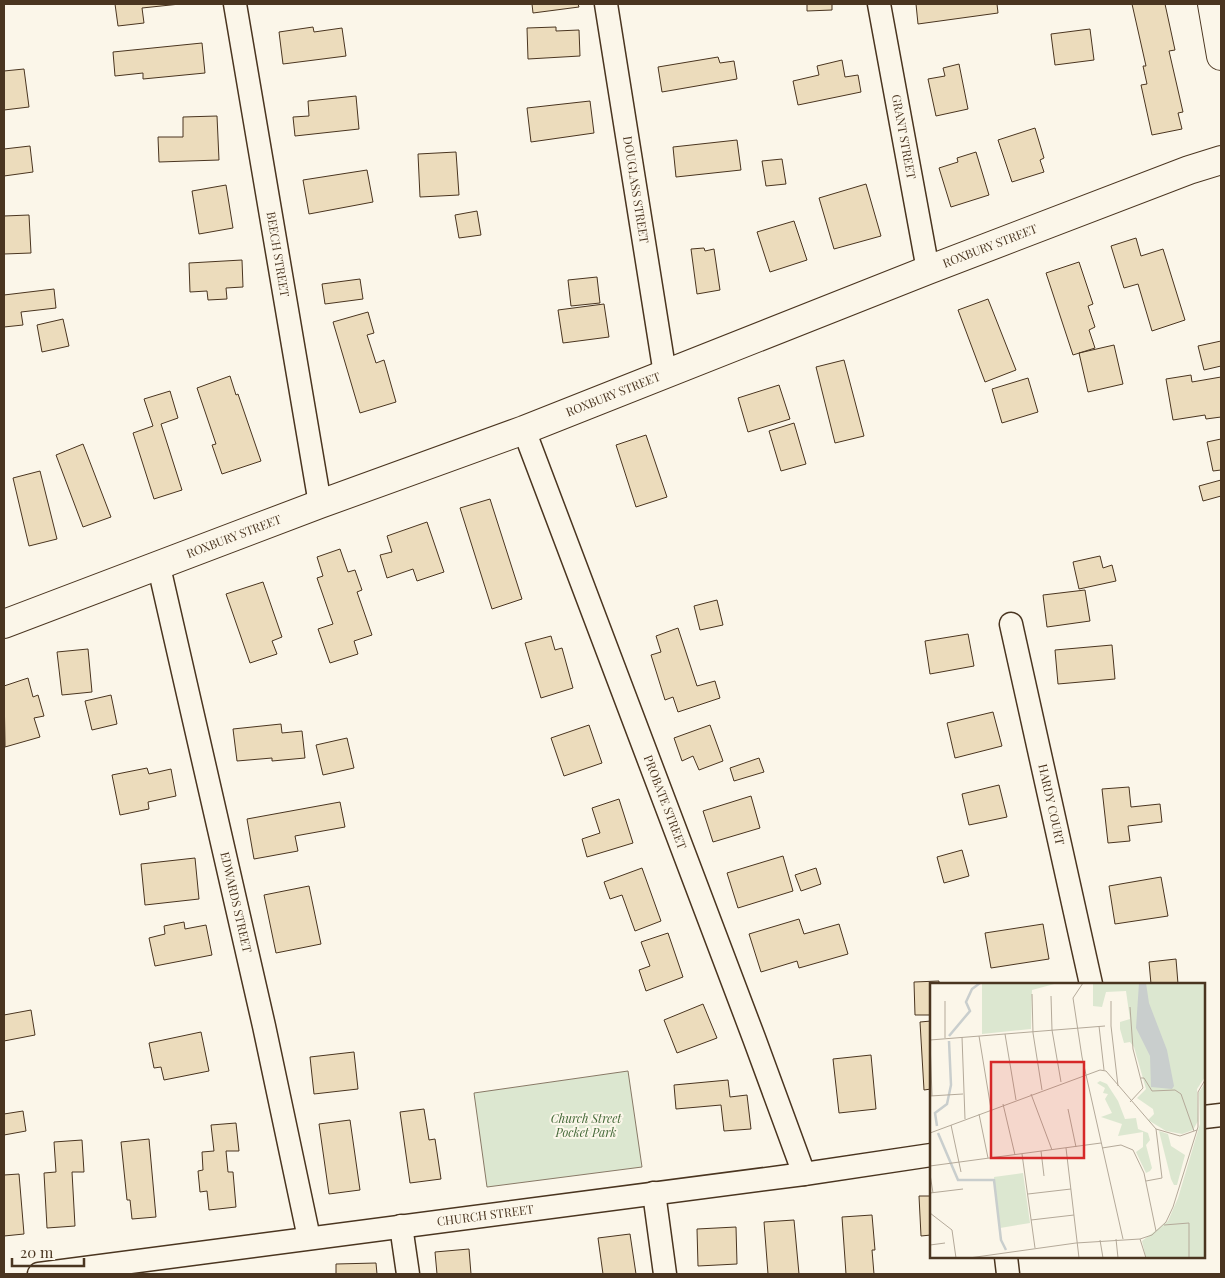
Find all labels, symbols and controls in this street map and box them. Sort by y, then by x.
street label: GRANT STREET [889,93,920,181]
street label: DOUGLASS STREET [620,135,653,245]
street label: BEECH STREET [263,210,294,299]
street label: ROXBURY STREET [940,220,1040,271]
street label: ROXBURY STREET [563,368,663,420]
street label: ROXBURY STREET [184,510,284,561]
street label: PROBATE STREET [641,753,691,852]
street label: HARDY COURT [1035,762,1069,847]
street label: EDWARDS STREET [217,850,256,955]
inset map [930,983,1205,1258]
park label: Church Street Pocket Park [551,1110,622,1140]
street label: CHURCH STREET [436,1200,535,1229]
scale bar [12,1236,85,1268]
text: 20 m [20,1242,54,1262]

